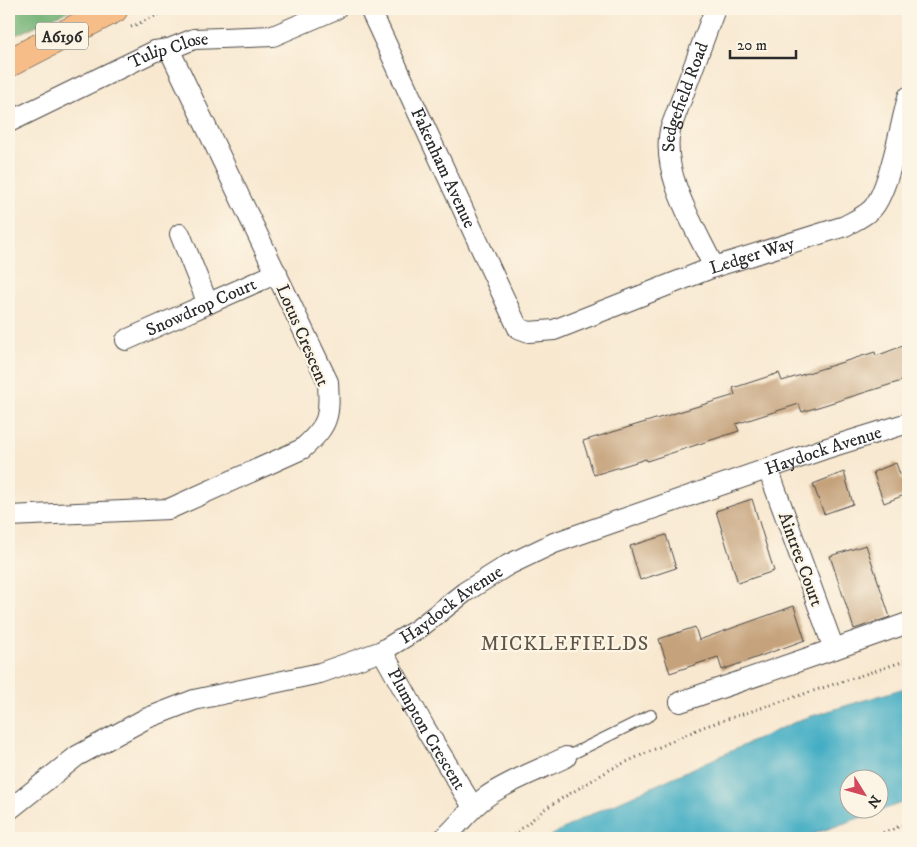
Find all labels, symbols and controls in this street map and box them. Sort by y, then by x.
road number: A6196 [36,22,88,50]
street label: Tulip Close [125,28,209,74]
scale bar [730,28,796,60]
text: 20 m [737,36,767,55]
street label: Sedgefield Road [658,39,714,152]
street label: Fakenham Avenue [405,104,480,232]
street label: Ledger Way [707,232,798,280]
street label: Snowdrop Court [143,274,260,342]
street label: Lotus Crescent [271,281,333,390]
street label: Haydock Avenue [762,422,884,481]
street label: Aintree Court [773,509,827,610]
street label: Haydock Avenue [396,561,507,649]
district label: MICKLEFIELDS [481,632,649,657]
street label: Plumpton Crescent [382,665,470,795]
north arrow [840,770,890,820]
text: N [863,791,884,812]

